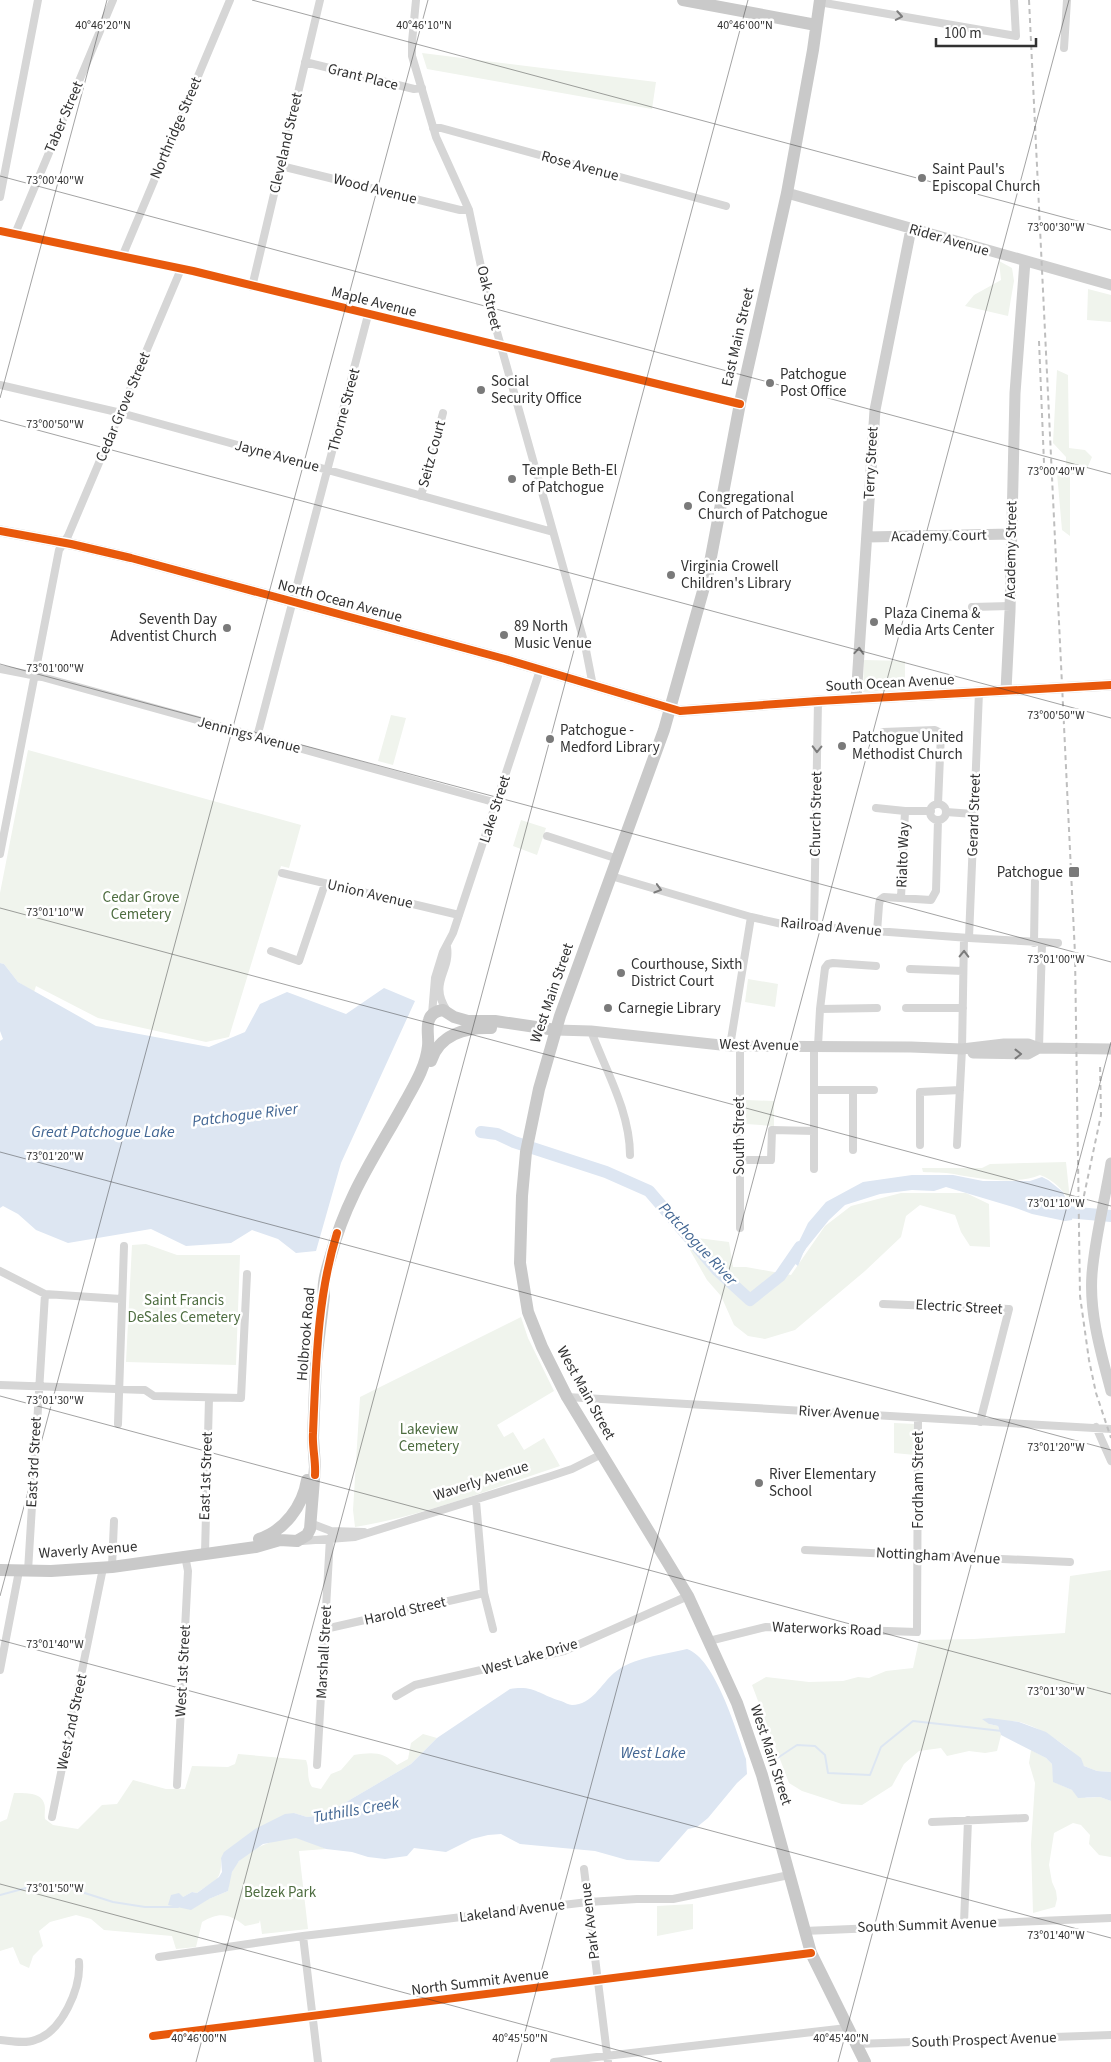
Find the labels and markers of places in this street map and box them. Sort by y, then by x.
place label: Saint Paul's Episcopal Church [932,159,1040,197]
marker: Saint Paul's Episcopal Church [916,172,928,184]
place label: Patchogue Post Office [780,364,847,402]
place label: Social Security Office [491,371,582,409]
marker: Patchogue Post Office [764,377,776,389]
marker: Social Security Office [475,384,487,396]
place label: Temple Beth-El of Patchogue [522,460,617,498]
marker: Temple Beth-El of Patchogue [506,473,518,485]
place label: Congregational Church of Patchogue [698,487,828,525]
marker: Congregational Church of Patchogue [682,500,694,512]
place label: Virginia Crowell Children's Library [681,556,791,594]
marker: Virginia Crowell Children's Library [665,569,677,581]
place label: Plaza Cinema & Media Arts Center [884,603,995,641]
place label: Seventh Day Adventist Church [110,609,217,647]
place label: 89 North Music Venue [514,616,592,654]
marker: Plaza Cinema & Media Arts Center [868,616,880,628]
marker: Seventh Day Adventist Church [221,622,233,634]
marker: 89 North Music Venue [498,629,510,641]
place label: Patchogue - Medford Library [560,720,660,758]
place label: Patchogue United Methodist Church [852,727,964,765]
marker: Patchogue - Medford Library [544,733,556,745]
marker: Patchogue United Methodist Church [836,740,848,752]
place label: Patchogue [997,862,1063,883]
marker: Patchogue [1067,865,1081,879]
place label: Courthouse, Sixth District Court [631,954,742,992]
marker: Courthouse, Sixth District Court [615,967,627,979]
place label: Carnegie Library [618,998,721,1019]
marker: Carnegie Library [602,1002,614,1014]
place label: River Elementary School [769,1464,876,1502]
marker: River Elementary School [753,1477,765,1489]

